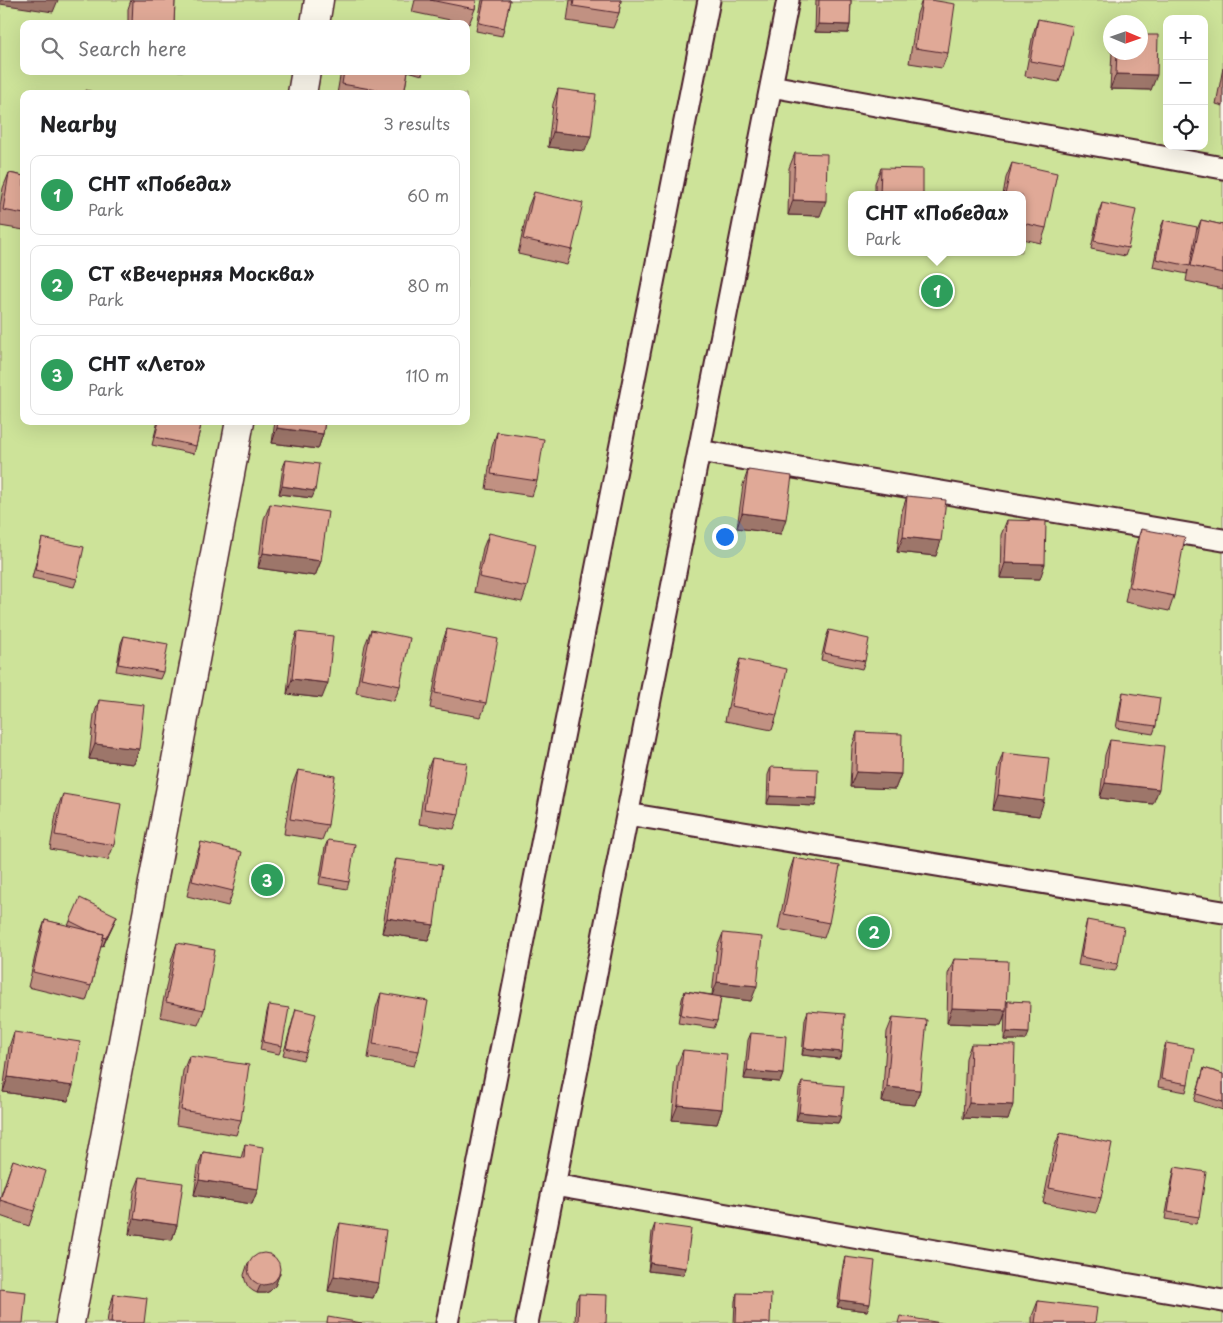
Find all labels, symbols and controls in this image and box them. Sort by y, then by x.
north arrow [1103,15,1148,60]
map controls [1163,15,1208,150]
button: + [1163,15,1208,60]
search box [20,20,470,75]
icon: search [38,34,66,62]
text: Search here [78,34,187,62]
button: − [1163,60,1208,105]
button: locate [1163,105,1208,150]
text: Nearby [40,107,117,139]
text: 3 results [383,111,450,135]
text: СНТ «Победа» [88,169,231,197]
text: 1 [53,183,61,207]
text: 60 m [407,183,449,207]
popup [848,191,1026,256]
text: Park [88,197,124,221]
text: СНТ «Победа» [865,198,1009,226]
text: Park [865,226,901,250]
text: СТ «Вечерняя Москва» [88,259,314,287]
pin: 1 [921,272,953,310]
text: 2 [51,273,63,297]
text: 80 m [407,273,449,297]
text: Park [88,287,124,311]
text: СНТ «Лето» [88,349,205,377]
text: 3 [52,363,62,387]
text: 110 m [406,363,449,387]
text: Park [88,377,124,401]
your location [712,524,738,550]
pin: 3 [251,861,283,899]
pin: 2 [858,913,890,951]

